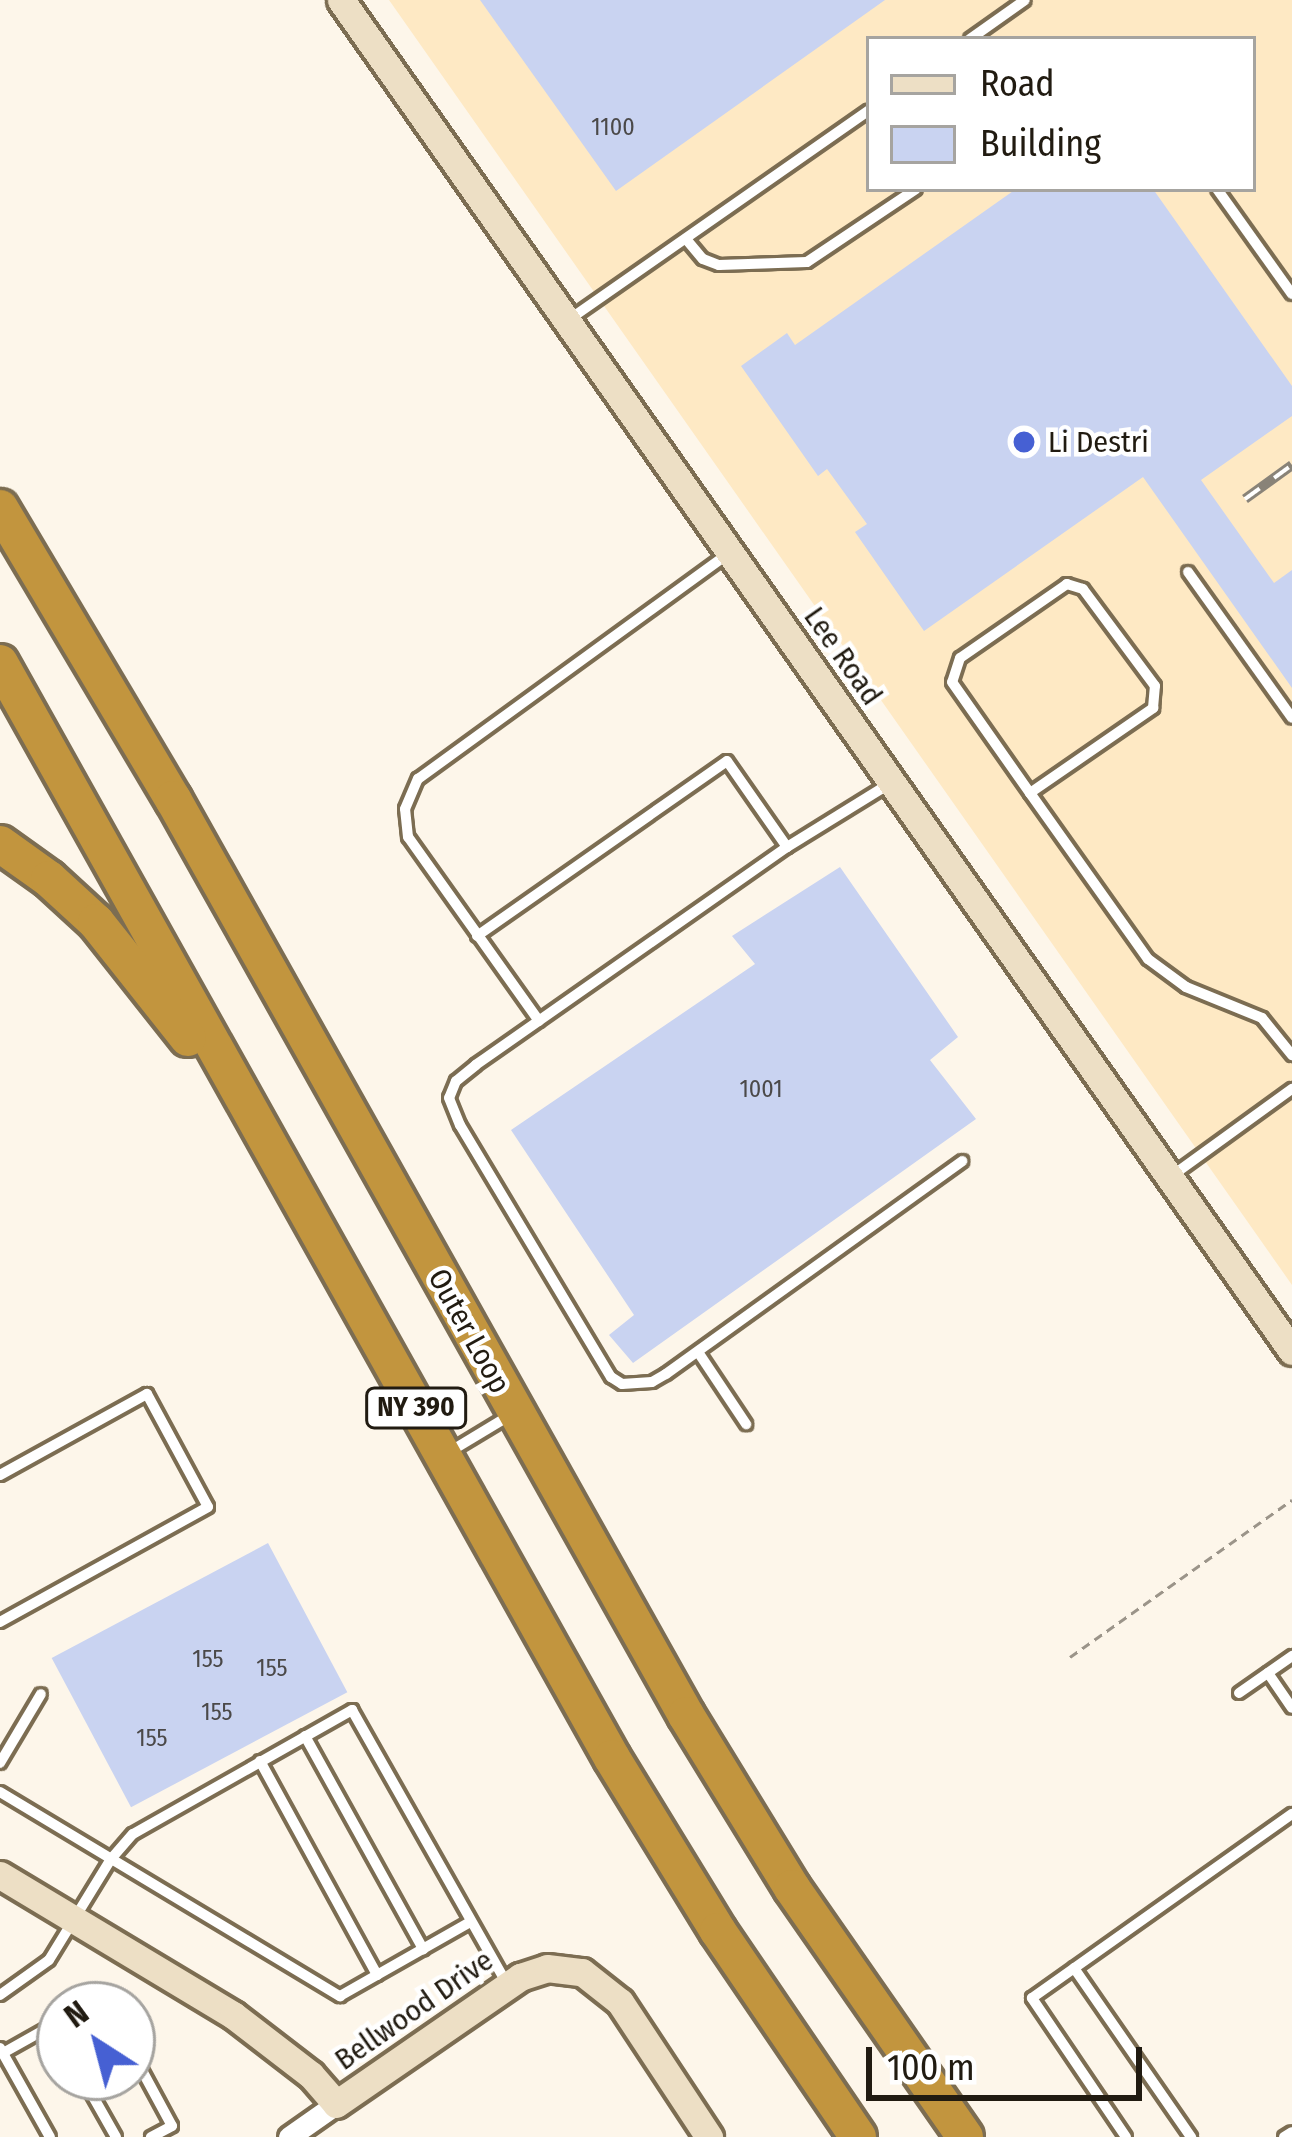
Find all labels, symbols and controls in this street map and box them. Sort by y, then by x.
legend [866,36,1256,192]
text: Road [980,62,1055,106]
house number: 1100 [591,114,635,142]
text: Building [980,122,1101,166]
place label: Li Destri [1048,424,1149,460]
marker: Li Destri [1011,429,1037,455]
street label: Lee Road [796,600,890,712]
house number: 1001 [739,1076,783,1104]
street label: Outer Loop [420,1263,518,1399]
road number: NY 390 [365,1387,467,1429]
house number: 155 [192,1646,224,1674]
house number: 155 [256,1655,288,1683]
house number: 155 [201,1699,233,1727]
house number: 155 [136,1725,168,1753]
street label: Bellwood Drive [328,1942,500,2078]
north arrow [36,1981,156,2101]
text: N [57,1992,96,2036]
scale bar [872,2023,1148,2097]
text: 100 m [887,2046,975,2090]

